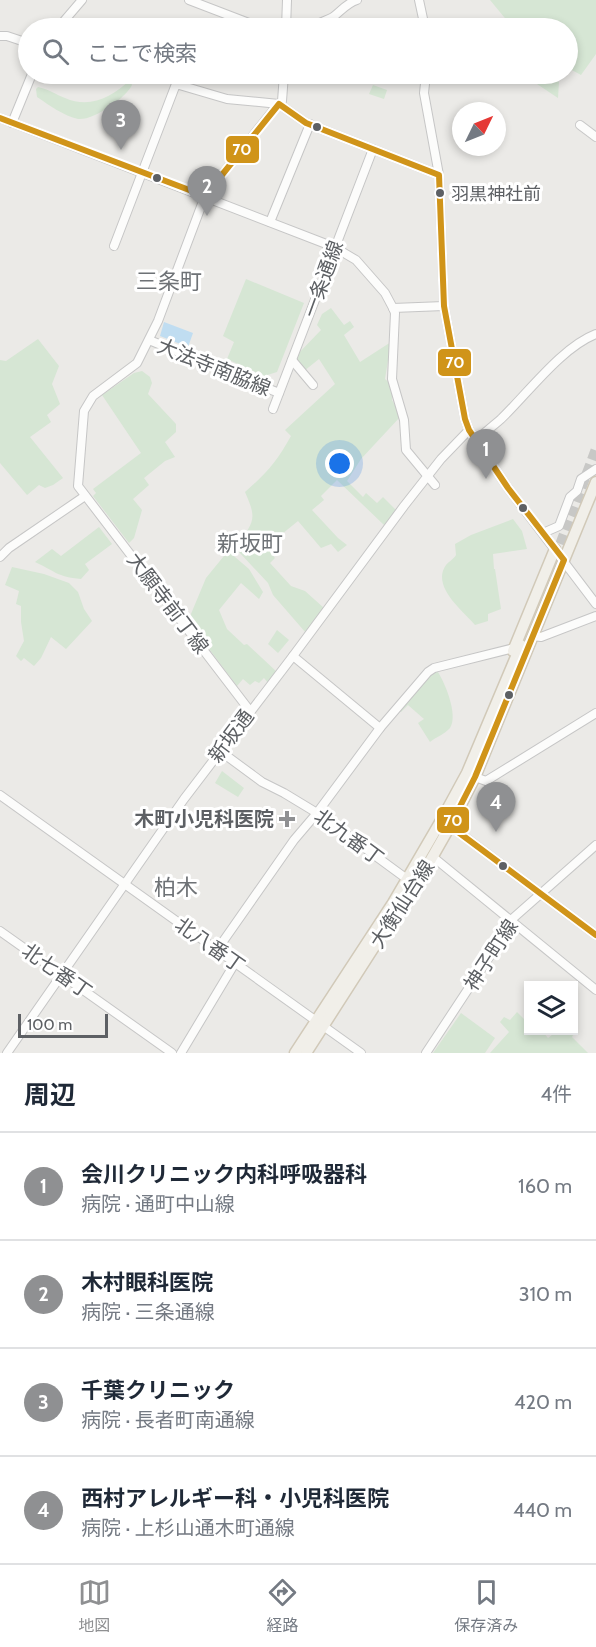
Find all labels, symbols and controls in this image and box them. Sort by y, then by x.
search box [18,18,578,84]
icon: search [39,35,72,68]
text: ここで検索 [87,40,197,67]
pin: 3 [102,100,140,150]
north arrow [452,102,506,156]
unlabelled marker [311,121,323,133]
line badge: 70 [225,135,260,164]
text: 70 [232,140,252,159]
pin: 2 [188,166,226,216]
unlabelled marker [151,172,163,184]
place label: 羽黒神社前 [451,183,541,205]
marker: 羽黒神社前 [434,187,446,199]
street label: 一条通線 [298,237,348,321]
district label: 三条町 [136,268,202,295]
street label: 大法寺南脇線 [154,333,274,401]
line badge: 70 [437,348,472,377]
text: 70 [445,353,465,372]
pin: 1 [466,430,506,479]
your location [325,449,354,478]
unlabelled marker [517,502,529,514]
district label: 新坂町 [217,530,283,557]
street label: 大願寺前丁線 [122,548,214,658]
unlabelled marker [503,689,515,701]
street label: 新坂通 [203,705,259,767]
pin: 4 [476,782,516,832]
street label: 北九番丁 [310,804,388,870]
line badge: 70 [436,806,470,834]
place label: 木町小児科医院 [134,807,274,831]
marker: 木町小児科医院 [278,810,296,828]
text: 70 [443,811,463,830]
street label: 大衡仙台線 [365,856,439,952]
unlabelled marker [497,860,509,872]
district label: 柏木 [154,874,198,901]
street label: 北八番丁 [170,912,250,978]
street label: 神子町線 [459,915,523,995]
street label: 北七番丁 [17,938,97,1004]
map controls [524,981,578,1035]
button: layers [524,981,578,1035]
scale bar [18,1011,108,1038]
text: 100 m [27,1015,72,1034]
text: 周辺 [24,1079,76,1111]
text: 4件 [540,1082,572,1106]
text: 会川クリニック内科呼吸器科 [81,1161,367,1188]
text: 1 [40,1174,47,1198]
text: 160 m [518,1174,572,1198]
text: 病院 · 通町中山線 [81,1192,235,1216]
text: 木村眼科医院 [81,1269,213,1296]
text: 2 [38,1282,49,1306]
text: 310 m [519,1282,572,1306]
text: 病院 · 三条通線 [81,1300,215,1324]
text: 千葉クリニック [81,1377,235,1404]
text: 3 [38,1390,49,1414]
text: 420 m [514,1390,572,1414]
text: 病院 · 長者町南通線 [81,1408,255,1432]
text: 西村アレルギー科・小児科医院 [81,1485,389,1512]
text: 4 [37,1498,50,1522]
text: 440 m [513,1498,572,1522]
text: 病院 · 上杉山通木町通線 [81,1516,295,1540]
tab: 地図 [78,1576,111,1636]
tab: 経路 [266,1576,299,1636]
tab: 保存済み [454,1576,518,1636]

